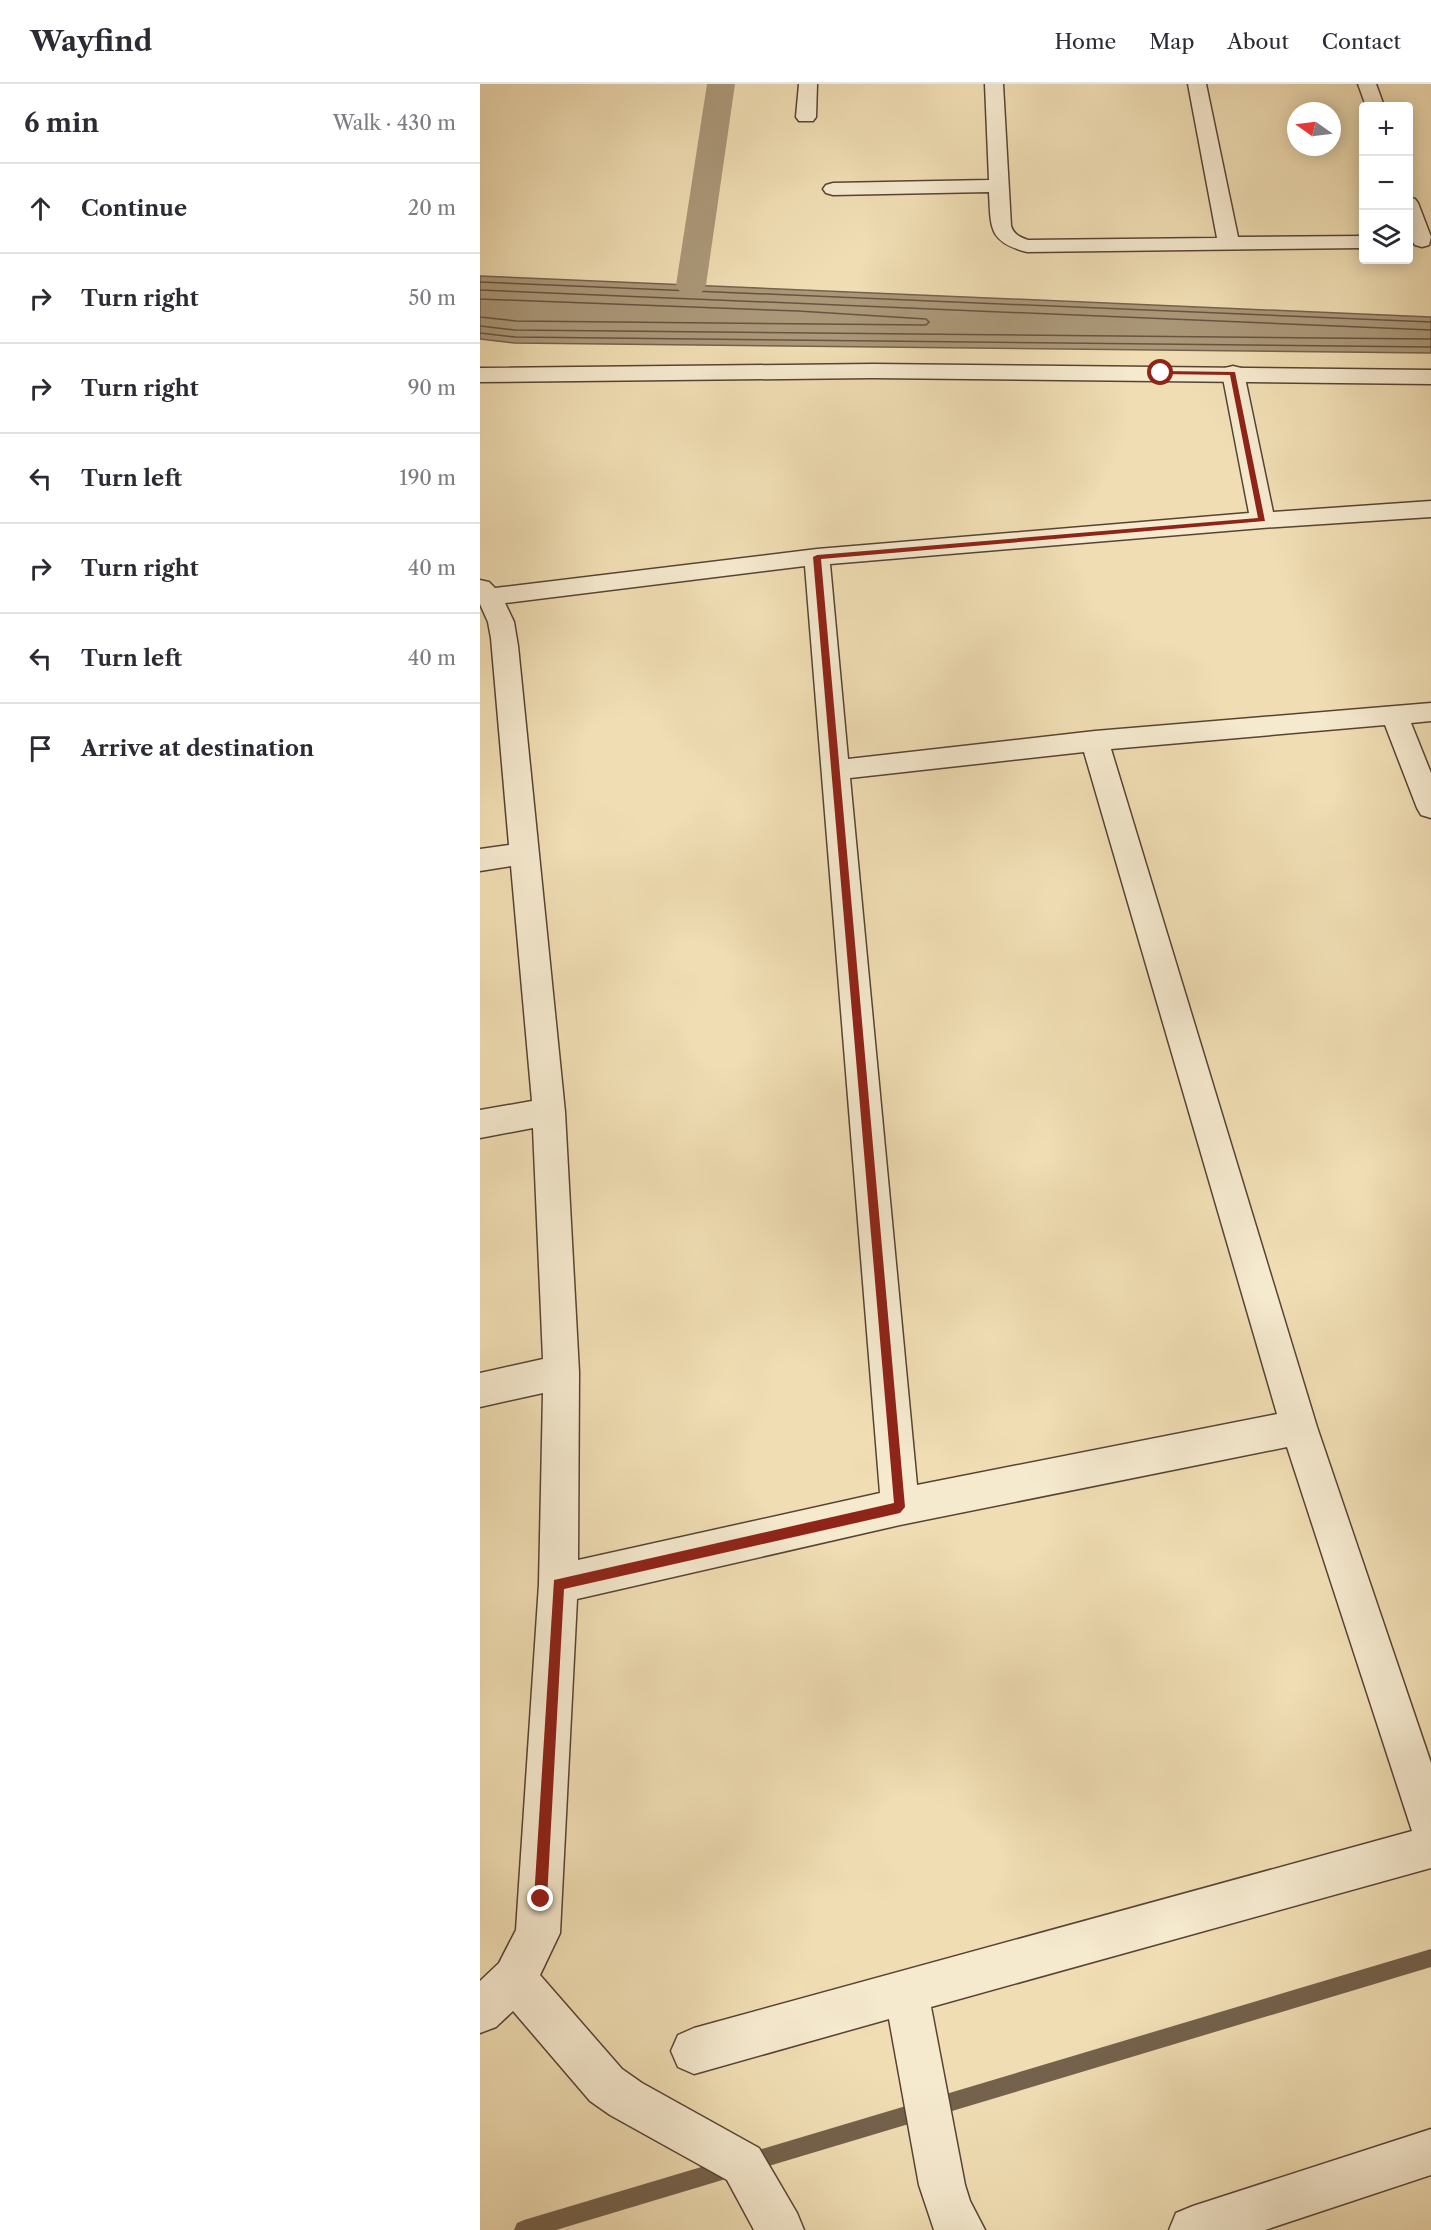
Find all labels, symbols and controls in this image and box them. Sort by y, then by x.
text: Wayfind [30,24,152,58]
text: Home [1055,29,1116,54]
text: Map [1149,29,1194,54]
text: About [1227,29,1289,54]
text: Contact [1322,29,1401,54]
north arrow [1287,102,1341,156]
map controls [1359,102,1413,264]
button: + [1359,102,1413,156]
text: 6 min [24,107,99,139]
text: Walk · 430 m [333,111,456,135]
button: − [1359,156,1413,210]
icon: ahead [24,192,57,225]
text: Continue [81,195,187,222]
text: 20 m [408,196,456,220]
button: layers [1359,210,1413,264]
icon: right [24,282,57,315]
text: Turn right [81,285,199,312]
text: 50 m [409,286,456,310]
route start [1147,359,1173,385]
icon: right [24,372,57,405]
text: Turn right [81,375,199,402]
text: 90 m [408,376,456,400]
icon: left [24,462,57,495]
text: Turn left [81,465,182,492]
text: 190 m [399,466,456,490]
icon: right [24,552,57,585]
text: Turn right [81,555,199,582]
text: 40 m [408,556,456,580]
icon: left [24,642,57,675]
text: Turn left [81,645,182,672]
text: 40 m [408,646,456,670]
icon: arrive [24,732,57,765]
text: Arrive at destination [81,735,314,762]
route end [527,1885,553,1911]

